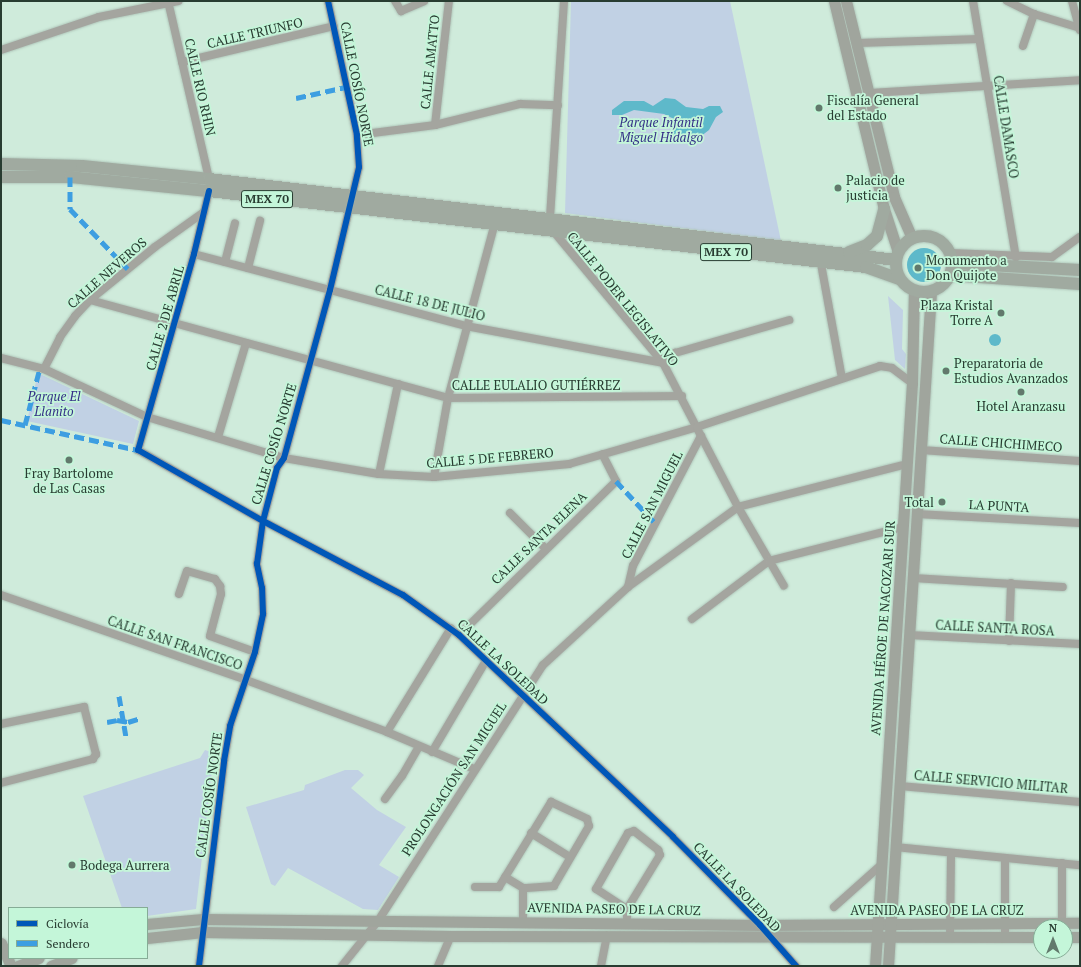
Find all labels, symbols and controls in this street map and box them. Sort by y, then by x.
street label: CALLE TRIUNFO [206,14,304,52]
street label: CALLE AMATTO [417,14,443,110]
street label: CALLE COSÍO NORTE [337,21,377,147]
street label: CALLE RIO RHIN [181,37,219,137]
street label: CALLE DAMASCO [990,74,1022,180]
place label: Fiscalía General del Estado [827,93,919,124]
marker: Fiscalía General del Estado [814,103,824,113]
park label: Parque Infantil Miguel Hidalgo [619,115,703,146]
place label: Palacio de justicia [846,173,905,204]
marker: Palacio de justicia [833,183,843,193]
road number: MEX 70 [241,189,293,209]
street label: CALLE PODER LEGISLATIVO [564,229,682,369]
street label: CALLE NEVEROS [64,234,150,312]
road number: MEX 70 [700,242,752,262]
place label: Monumento a Don Quijote [926,253,1007,284]
marker: Monumento a Don Quijote [913,263,923,273]
street label: CALLE 2 DE ABRIL [143,264,187,372]
street label: CALLE 18 DE JULIO [373,282,487,324]
place label: Plaza Kristal Torre A [920,298,993,329]
marker: Plaza Kristal Torre A [996,308,1006,318]
place label: Preparatoria de Estudios Avanzados [954,356,1068,387]
marker: Preparatoria de Estudios Avanzados [941,366,951,376]
street label: CALLE EULALIO GUTIÉRREZ [452,377,620,393]
street label: CALLE COSÍO NORTE [248,381,300,507]
marker: Hotel Aranzasu [1016,387,1026,397]
park label: Parque El Llanito [27,389,81,420]
place label: Hotel Aranzasu [976,398,1066,414]
street label: CALLE CHICHIMECO [939,431,1063,455]
street label: CALLE 5 DE FEBRERO [426,445,554,471]
street label: CALLE SAN MIGUEL [618,449,686,561]
marker: Fray Bartolome de Las Casas [64,455,74,465]
place label: Fray Bartolome de Las Casas [25,466,113,497]
street label: CALLE SANTA ELENA [488,488,590,588]
place label: Total [904,494,934,510]
marker: Total [937,497,947,507]
street label: LA PUNTA [968,497,1030,515]
street label: AVENIDA HÉROE DE NACOZARI SUR [868,520,898,736]
street label: CALLE SAN FRANCISCO [105,613,245,673]
street label: CALLE LA SOLEDAD [454,616,552,708]
street label: CALLE SANTA ROSA [935,617,1055,639]
street label: PROLONGACIÓN SAN MIGUEL [398,699,510,859]
street label: CALLE COSÍO NORTE [192,731,226,859]
street label: CALLE SERVICIO MILITAR [913,767,1069,797]
street label: CALLE LA SOLEDAD [690,839,784,935]
place label: Bodega Aurrera [80,857,170,873]
marker: Bodega Aurrera [67,860,77,870]
street label: AVENIDA PASEO DE LA CRUZ [527,900,701,918]
street label: AVENIDA PASEO DE LA CRUZ [850,902,1024,918]
legend [8,907,148,959]
text: Ciclovía [46,916,89,931]
north arrow [1033,919,1073,959]
text: N [1049,921,1057,935]
text: Sendero [46,936,90,951]

